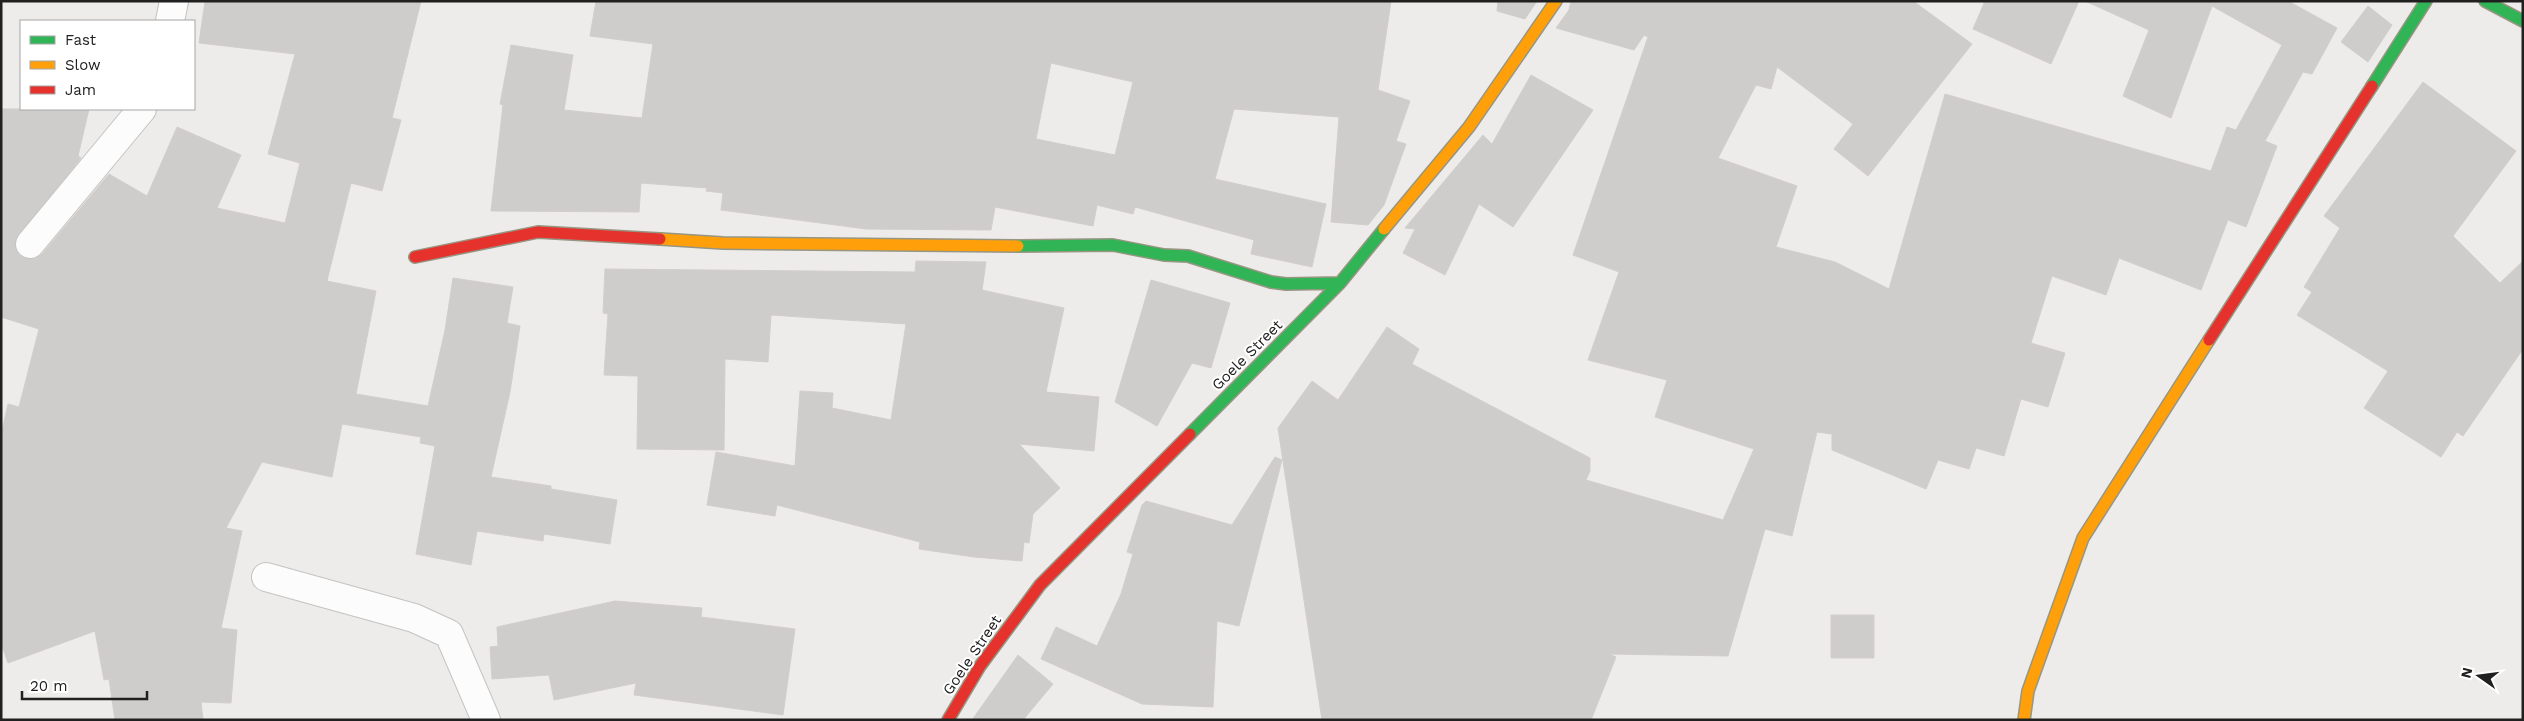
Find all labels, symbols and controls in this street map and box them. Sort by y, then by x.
legend [20,20,195,110]
text: Fast [65,31,97,49]
text: Slow [65,56,101,74]
text: Jam [65,81,96,99]
street label: Goele Street [1208,316,1286,394]
street label: Goele Street [939,611,1006,698]
north arrow [2454,651,2504,701]
text: N [2457,666,2475,680]
scale bar [22,668,148,700]
text: 20 m [30,677,68,695]

